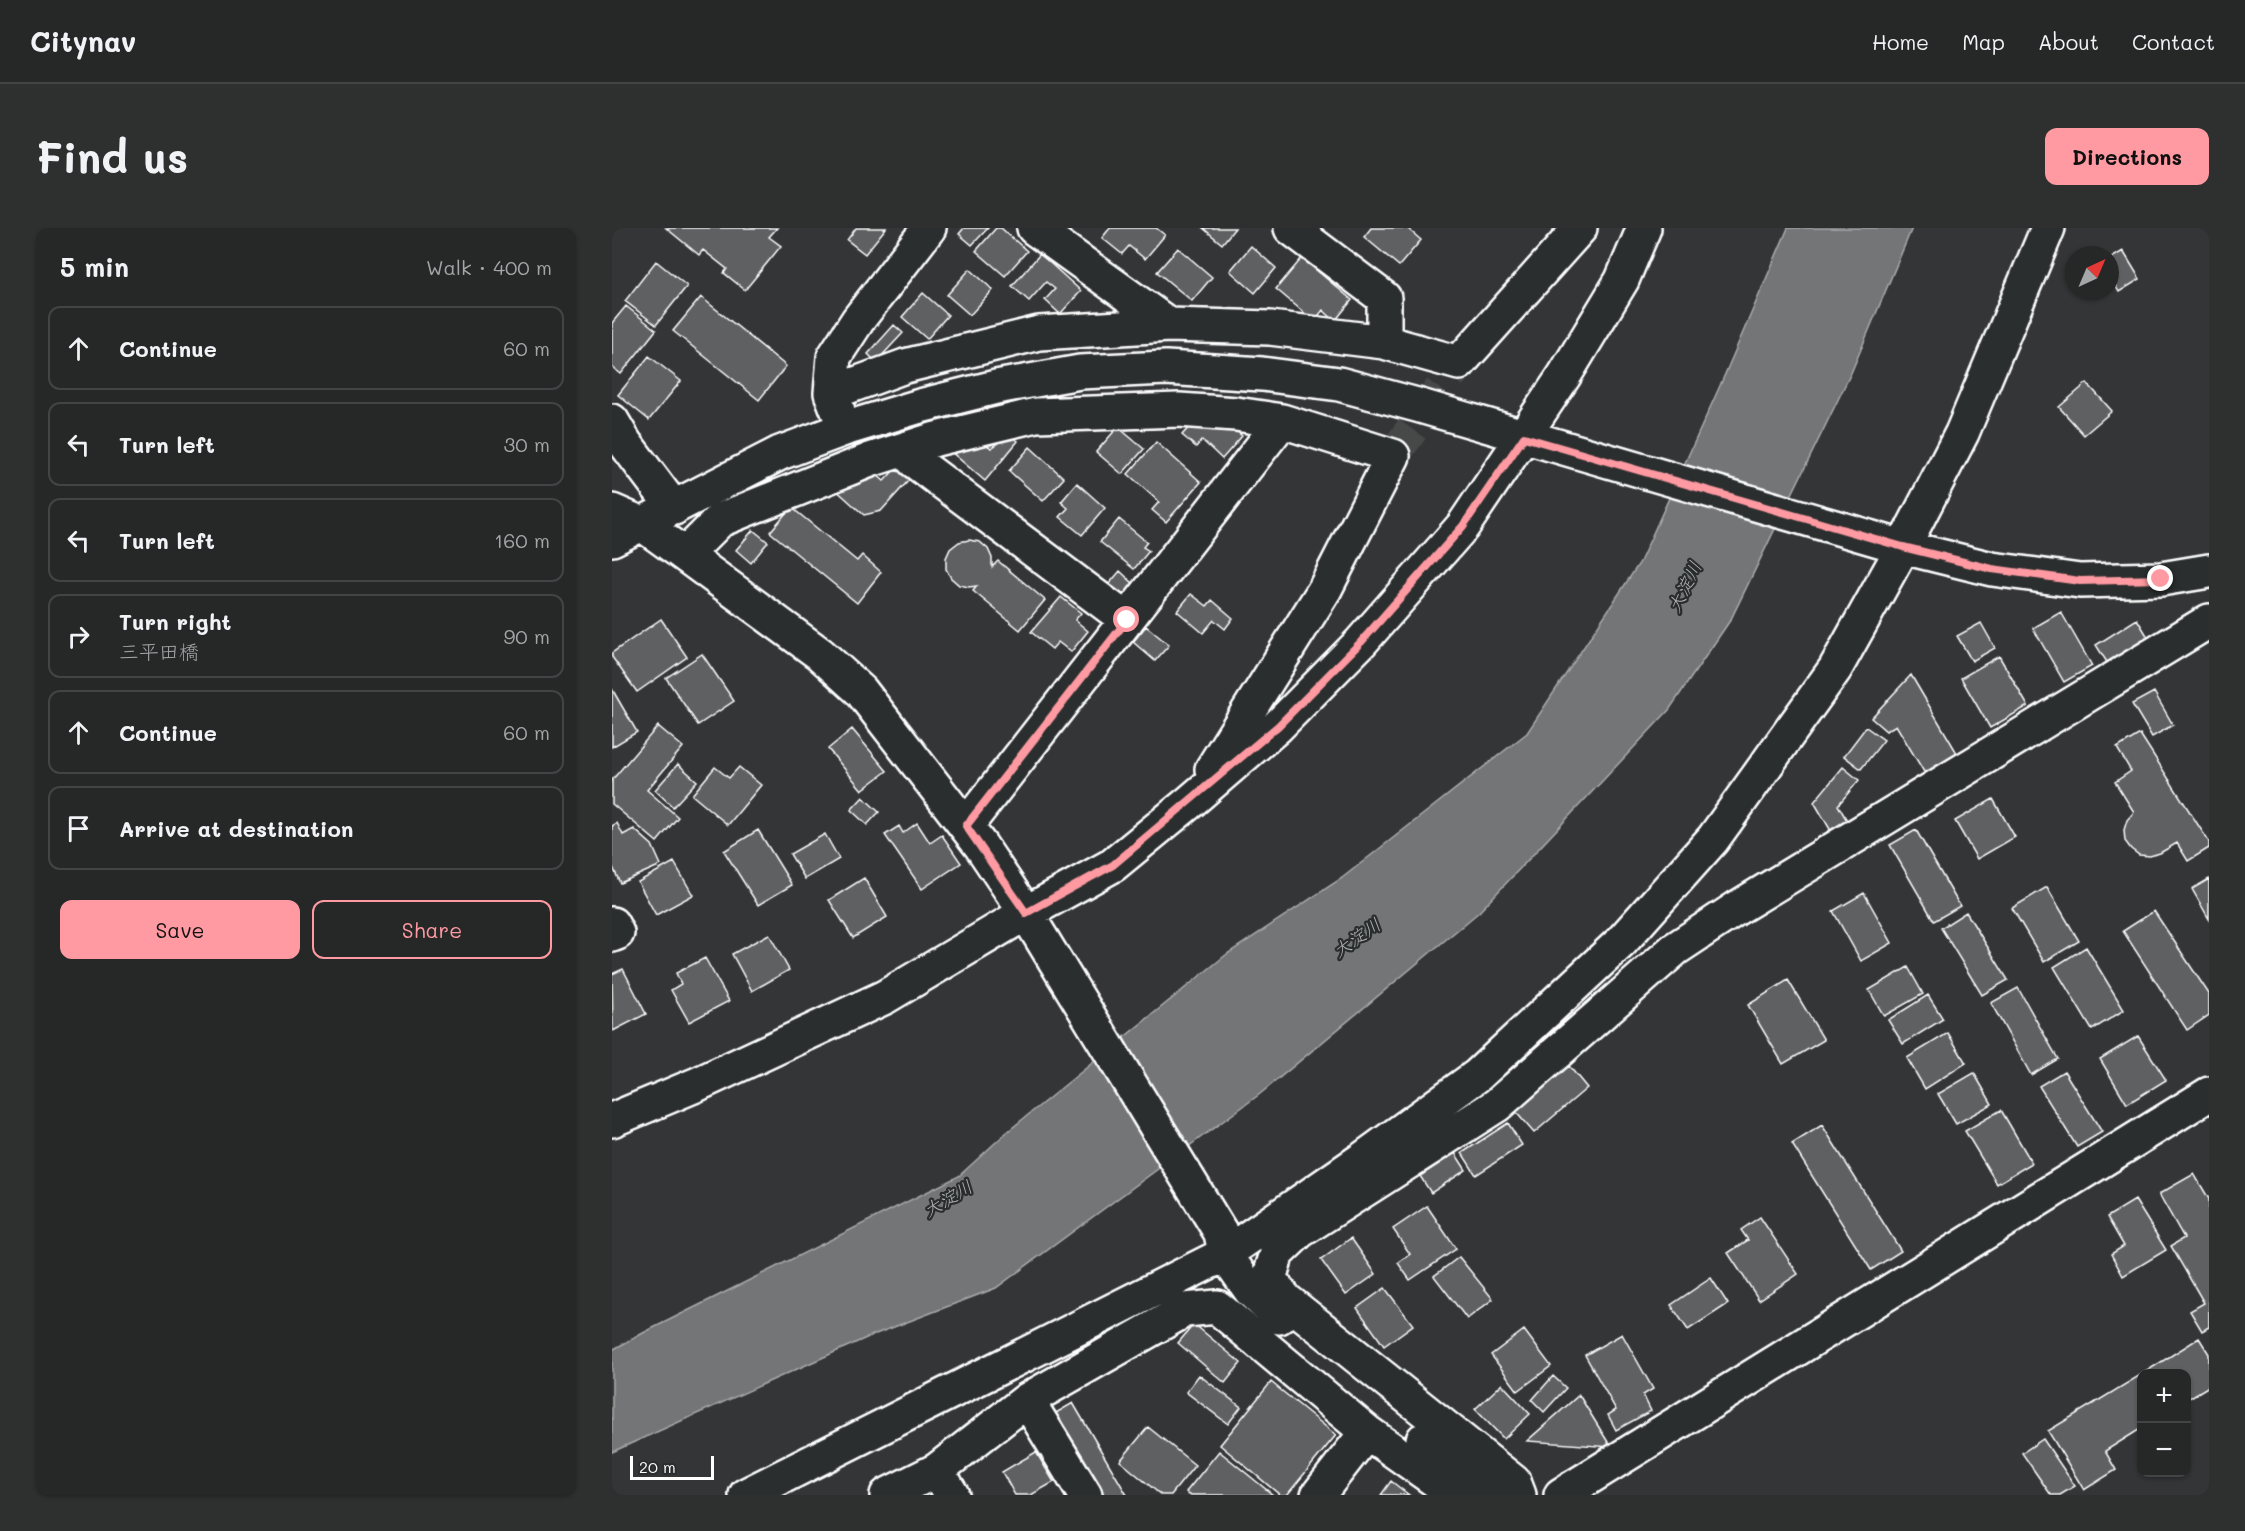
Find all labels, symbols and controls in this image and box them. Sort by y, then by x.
text: Citynav [30,23,136,59]
text: Home [1872,28,1929,55]
text: Map [1962,28,2005,55]
text: About [2038,28,2099,55]
text: Contact [2132,28,2215,55]
button: Directions [2045,128,2209,185]
text: Find us [36,129,188,184]
north arrow [2065,246,2119,300]
text: 5 min [60,250,129,284]
text: Walk · 400 m [426,254,552,280]
icon: ahead [62,332,95,365]
text: Continue [119,334,217,363]
text: 60 m [503,335,550,361]
icon: left [62,428,95,461]
text: Turn left [119,430,215,459]
text: 30 m [504,431,550,457]
icon: left [62,524,95,557]
text: Turn left [119,526,215,555]
text: 160 m [494,527,550,553]
water label: 大淀川 [1661,557,1707,616]
route end [2147,565,2173,591]
route start [1113,606,1139,632]
text: Turn right [119,607,231,636]
icon: right [62,620,95,653]
text: 90 m [504,623,550,649]
text: 三平田橋 [119,638,199,664]
icon: ahead [62,716,95,749]
text: Continue [119,718,217,747]
text: 60 m [503,719,550,745]
icon: arrive [62,812,95,845]
text: Arrive at destination [119,814,354,843]
button: Save [60,900,300,959]
button: Share [312,900,552,959]
water label: 大淀川 [1327,912,1385,962]
water label: 大淀川 [918,1174,977,1222]
map controls [2137,1369,2191,1477]
button: + [2137,1369,2191,1423]
button: − [2137,1423,2191,1477]
scale bar [630,1453,714,1480]
text: 20 m [639,1456,676,1477]

